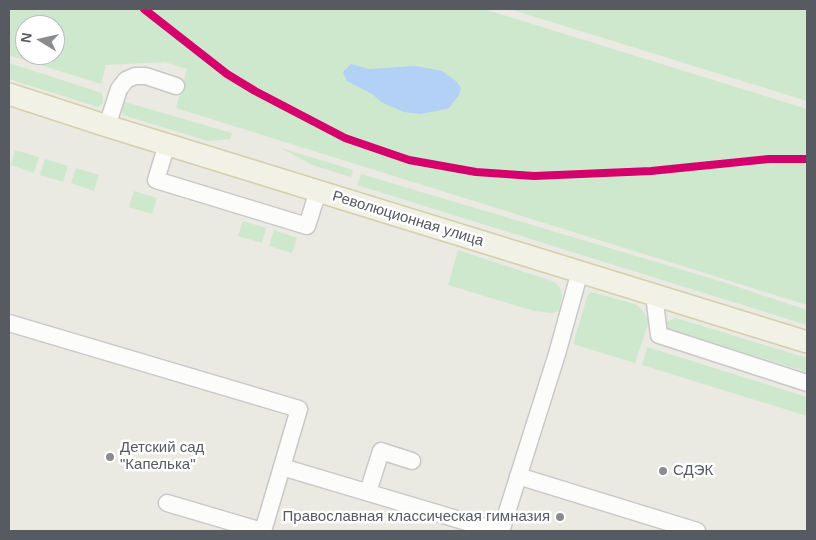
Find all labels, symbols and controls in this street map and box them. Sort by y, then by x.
north arrow [15,15,65,65]
text: N [17,32,35,44]
street label: Революционная улица [330,187,486,251]
place label: Детский сад "Капелька" [120,439,204,474]
marker: Детский сад "Капелька" [104,451,116,463]
place label: СДЭК [673,462,713,480]
marker: СДЭК [657,465,669,477]
place label: Православная классическая гимназия [283,508,550,526]
marker: Православная классическая гимназия [554,511,566,523]

